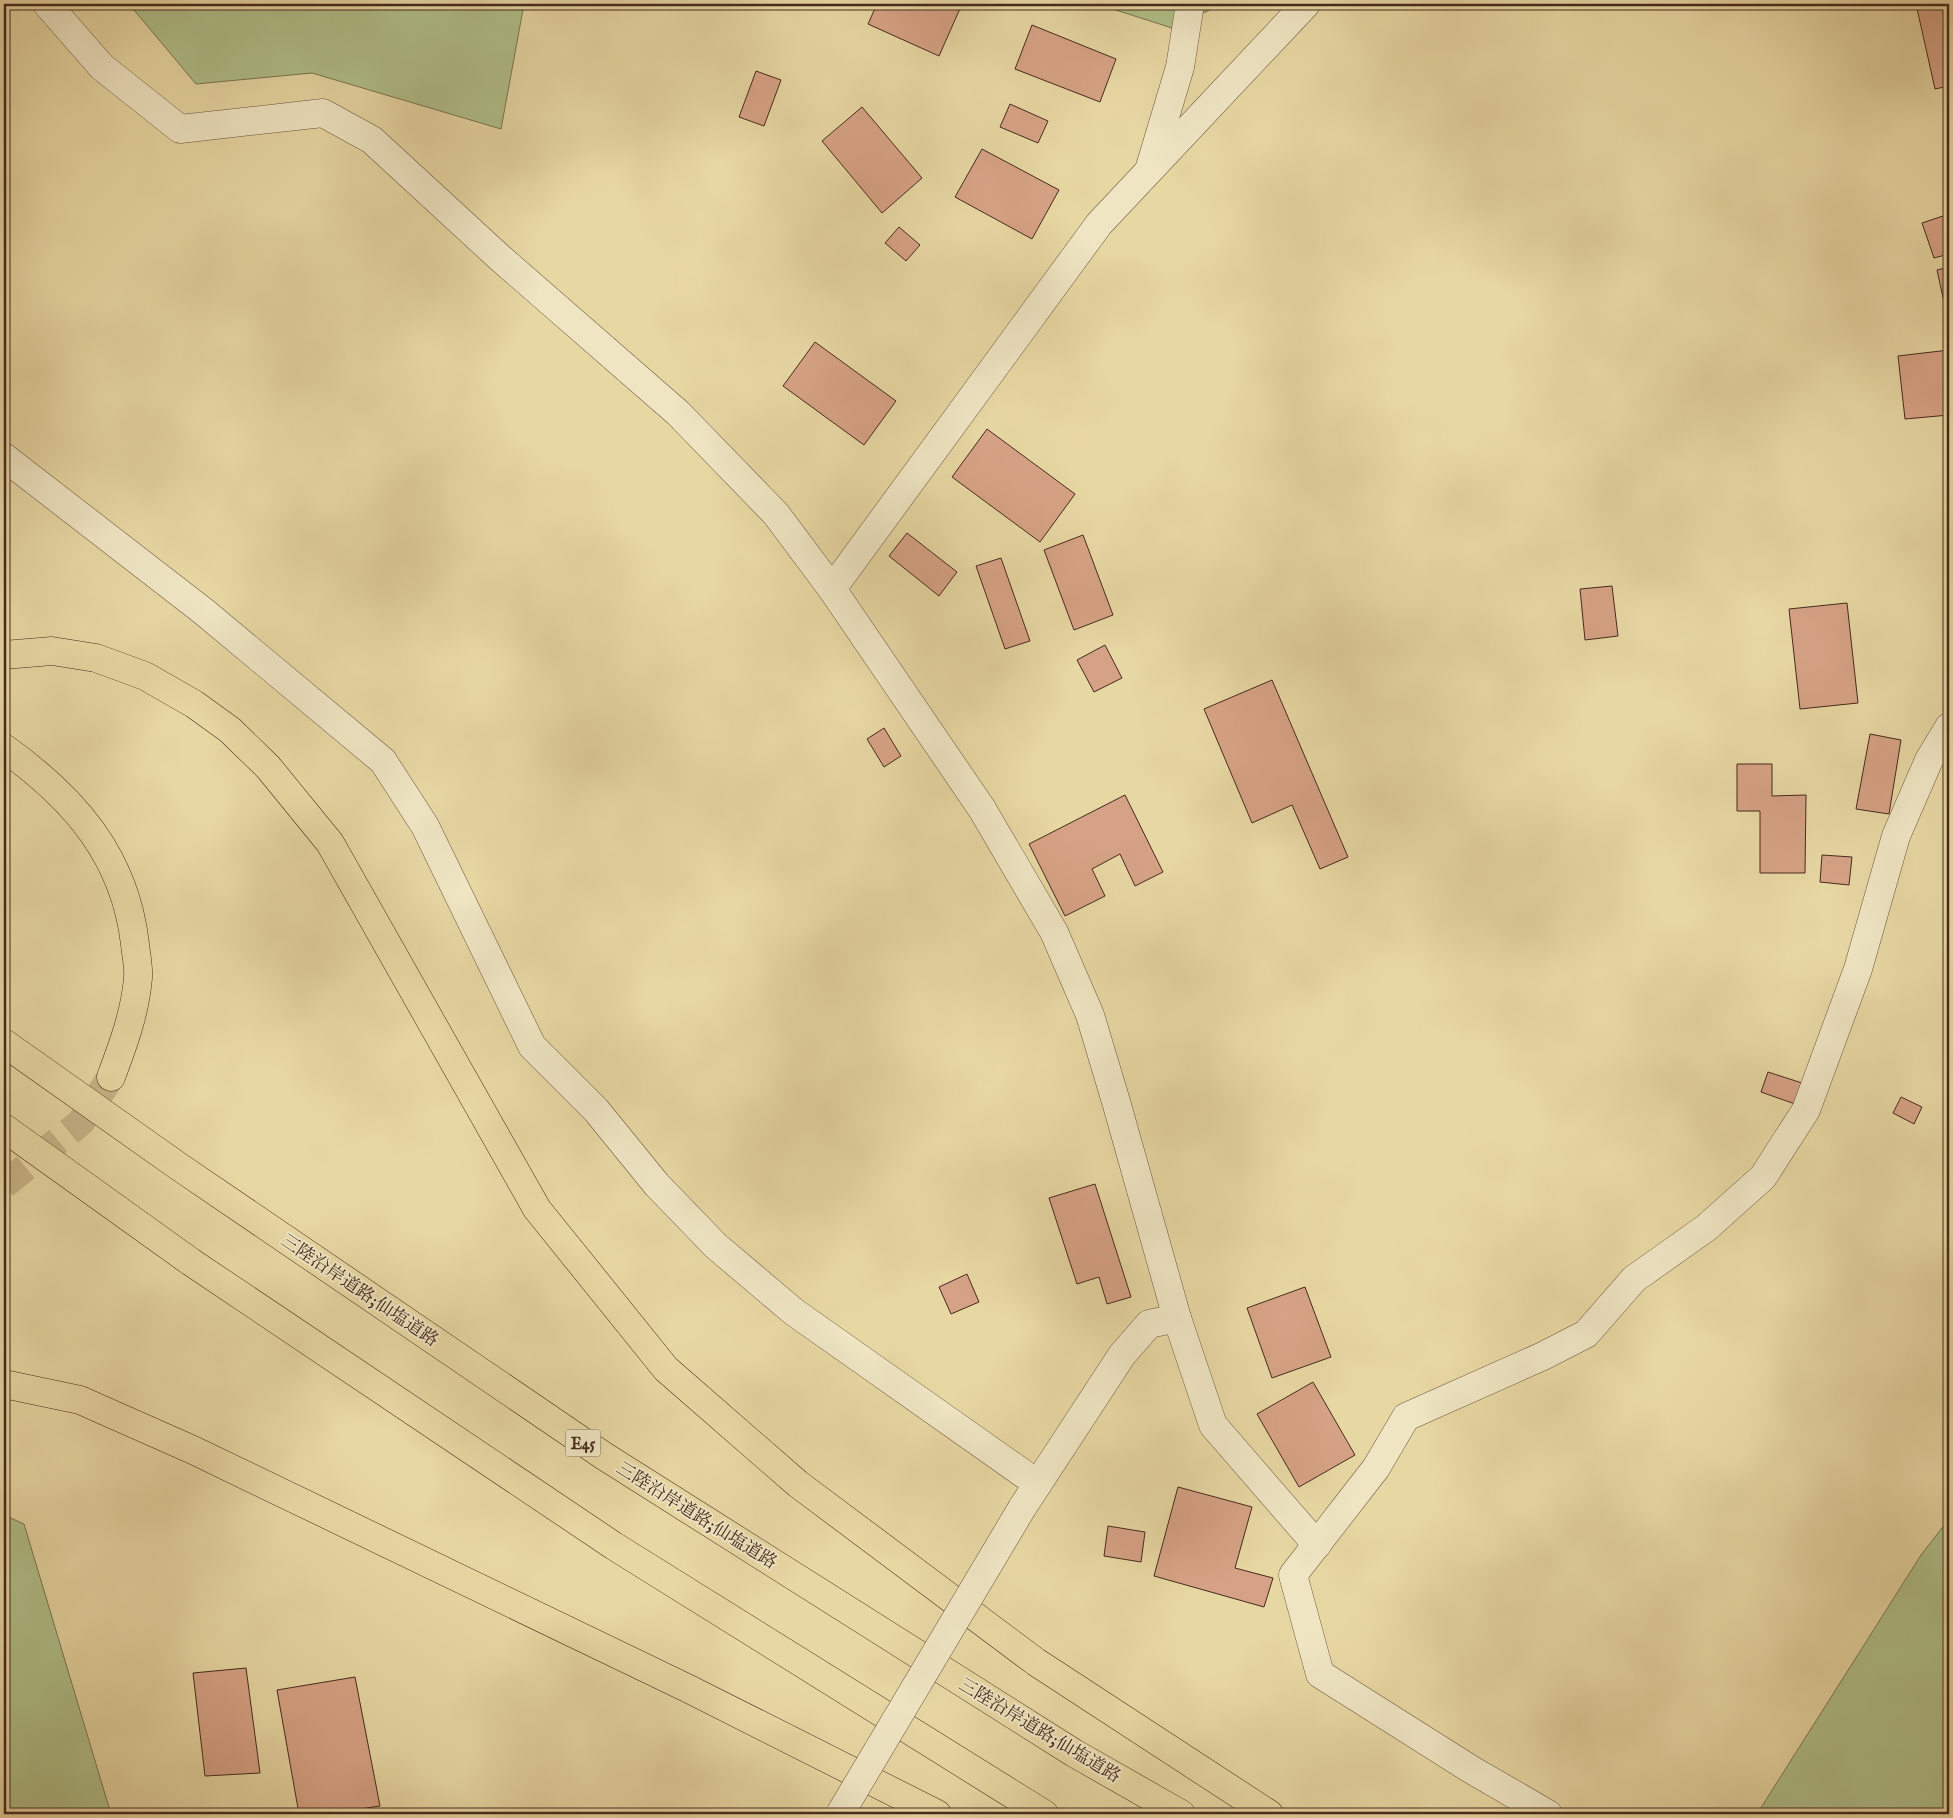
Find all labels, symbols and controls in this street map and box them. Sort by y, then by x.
street label: 三陸沿岸道路;仙塩道路 [276,1230,442,1353]
road number: E45 [566,1430,600,1456]
street label: 三陸沿岸道路;仙塩道路 [612,1457,781,1575]
street label: 三陸沿岸道路;仙塩道路 [954,1674,1124,1789]

